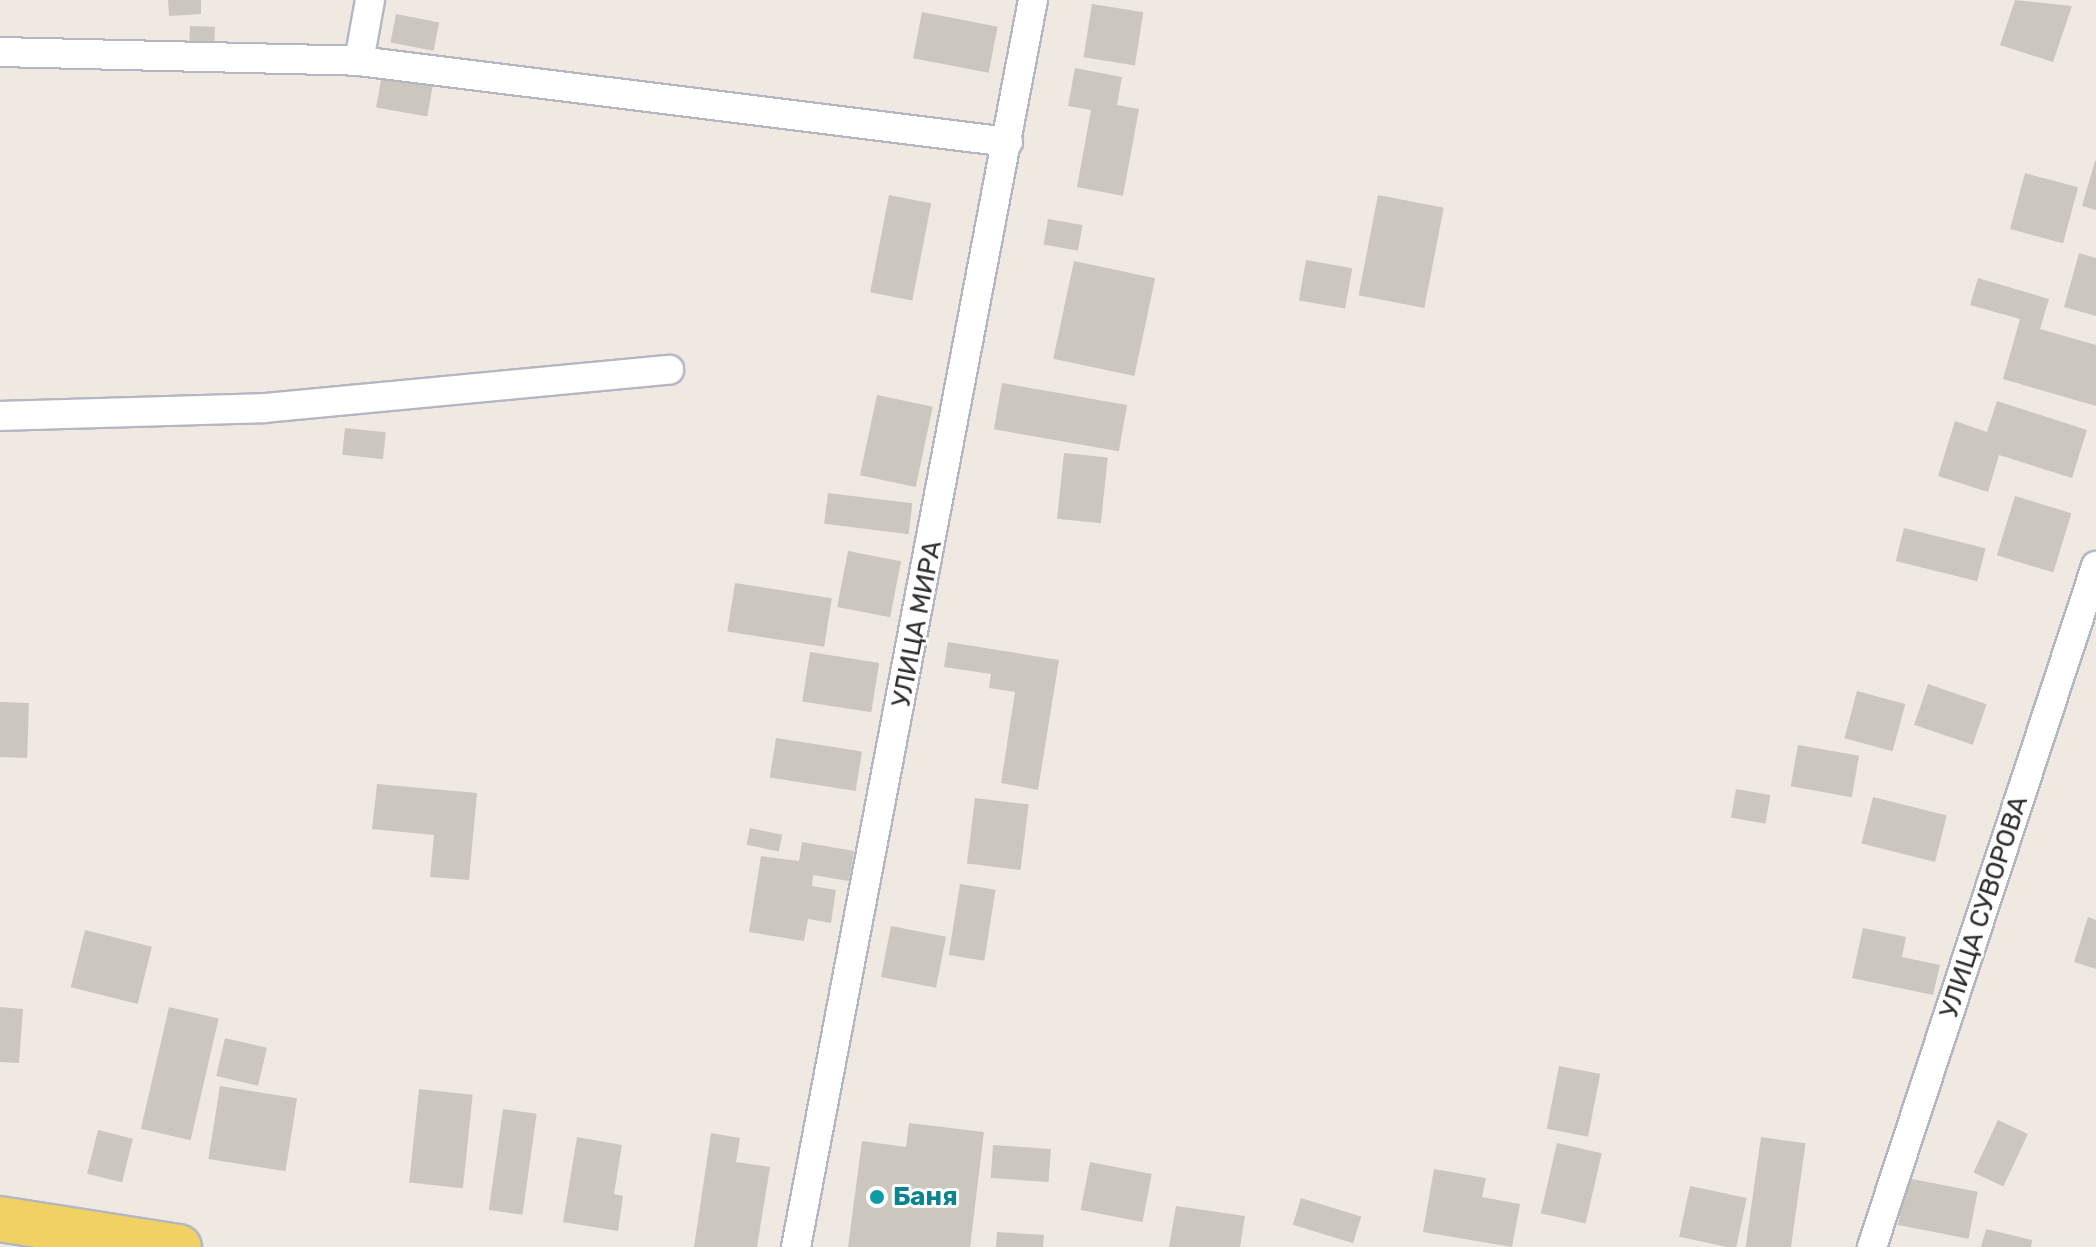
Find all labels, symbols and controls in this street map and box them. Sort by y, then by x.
street label: УЛИЦА МИРА [886,538,948,710]
street label: УЛИЦА СУВОРОВА [1933,792,2035,1022]
place label: Баня [893,1181,958,1213]
marker: Баня [868,1188,886,1206]

